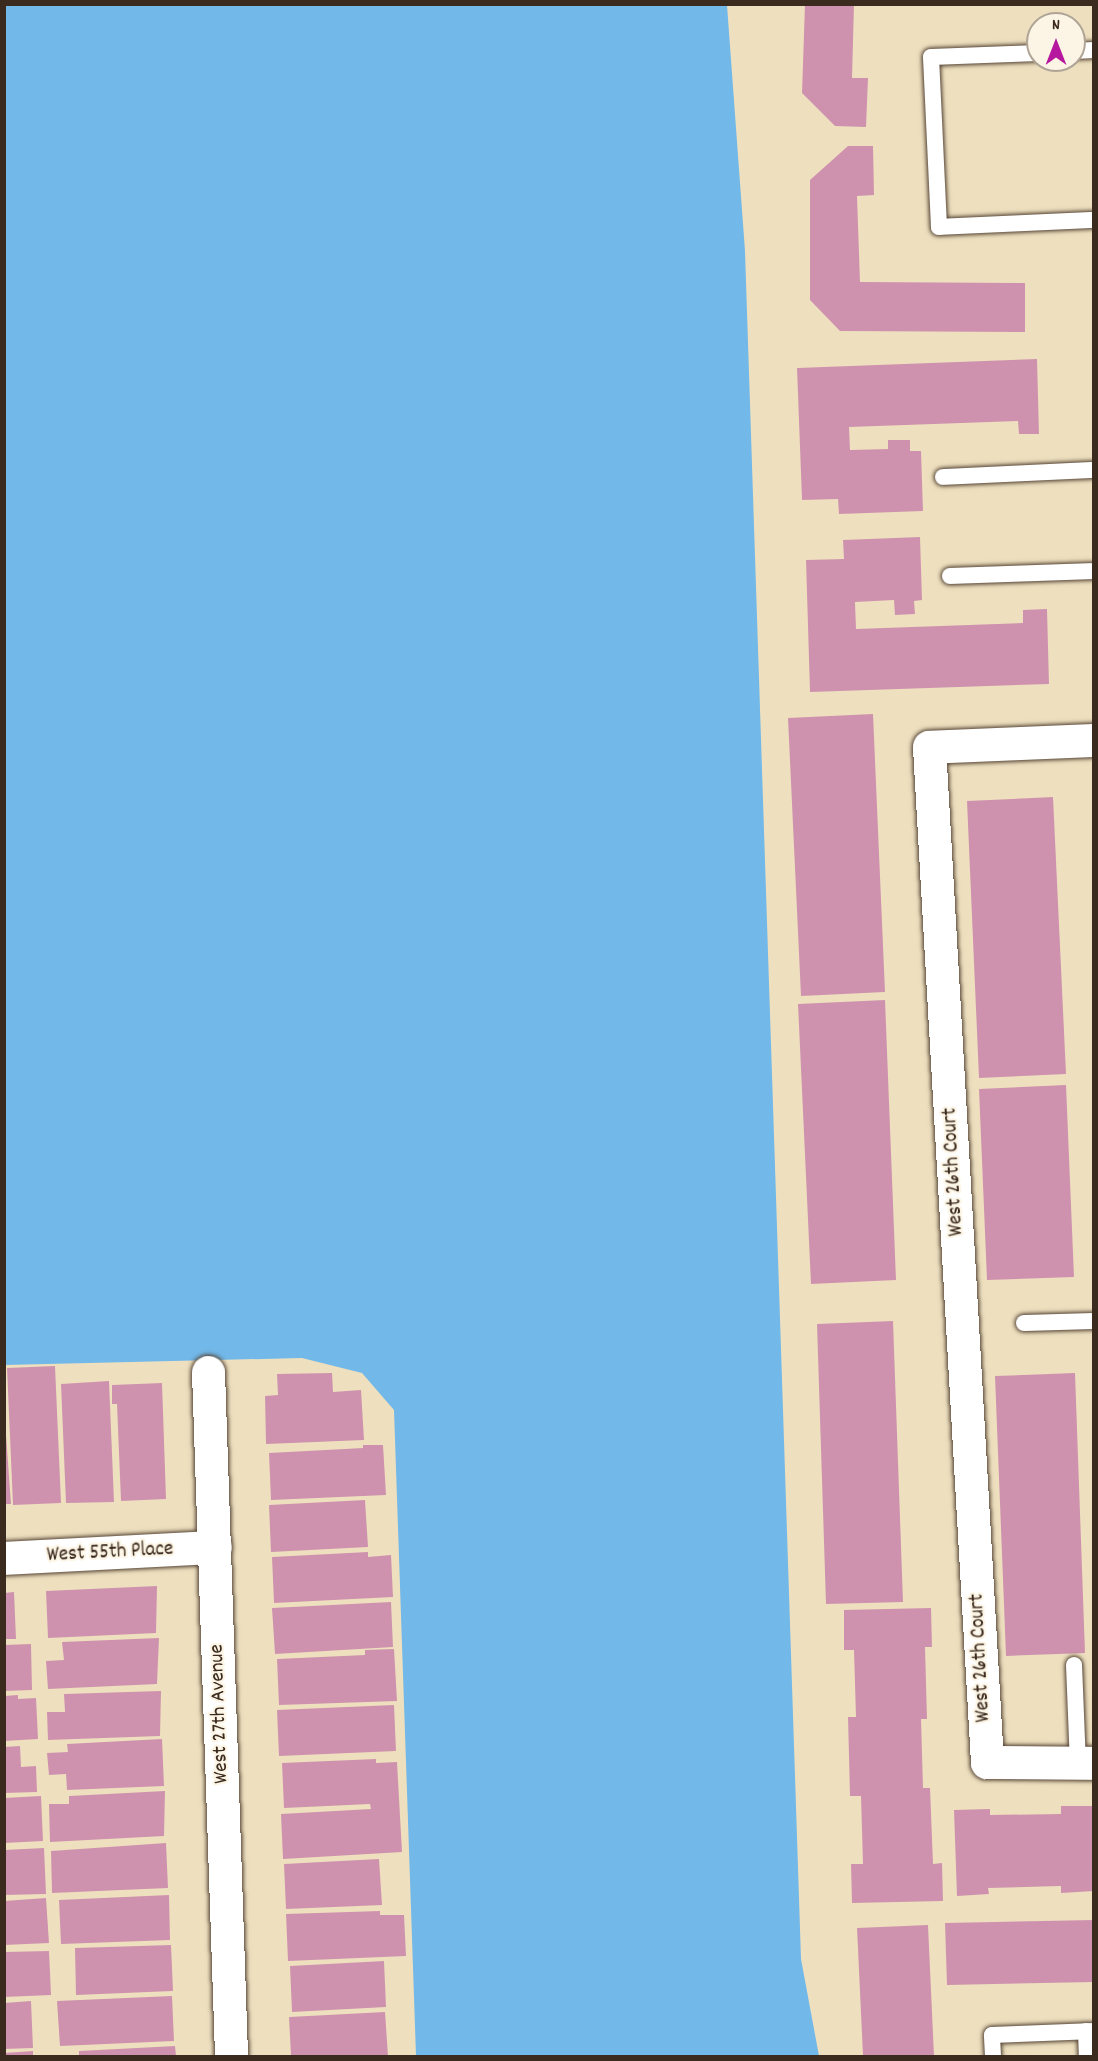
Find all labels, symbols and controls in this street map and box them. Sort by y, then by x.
north arrow [1026,12,1086,72]
text: N [1052,14,1060,37]
street label: West 26th Court [938,1107,970,1237]
street label: West 55th Place [46,1537,174,1569]
street label: West 26th Court [965,1593,997,1723]
street label: West 27th Avenue [205,1644,235,1784]

